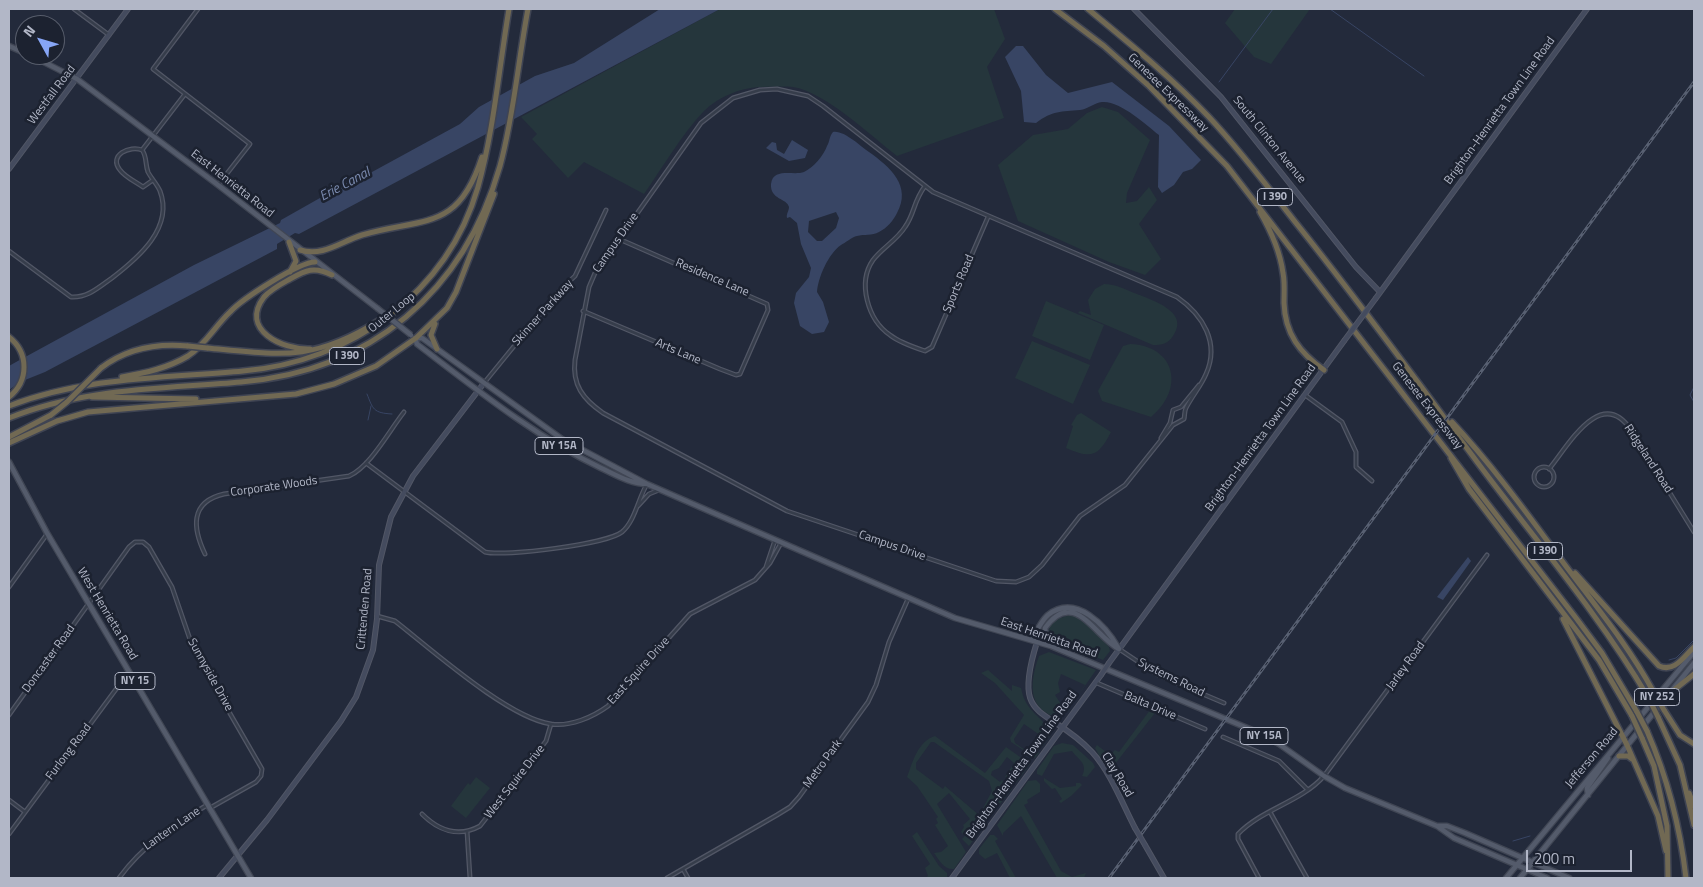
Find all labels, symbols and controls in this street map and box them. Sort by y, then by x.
north arrow [15,15,65,65]
text: N [18,21,40,41]
street label: Brighton-Henrietta Town Line Road [1442,35,1558,187]
street label: Genesee Expressway [1125,51,1211,135]
street label: Westfall Road [25,63,79,127]
street label: South Clinton Avenue [1229,93,1309,187]
street label: East Henrietta Road [188,147,276,221]
water label: Erie Canal [317,165,373,205]
road number: I 390 [1258,188,1292,206]
street label: Campus Drive [590,210,642,276]
street label: Sports Road [940,253,978,315]
street label: Residence Lane [673,256,751,300]
street label: Skinner Parkway [509,277,577,349]
street label: Outer Loop [366,290,418,336]
street label: Arts Lane [653,336,703,368]
road number: I 390 [330,348,364,364]
street label: Genesee Expressway [1388,360,1466,452]
street label: Brighton-Henrietta Town Line Road [1203,362,1319,514]
street label: Ridgeland Road [1621,422,1675,496]
road number: NY 15A [535,438,583,454]
street label: Corporate Woods [230,474,318,500]
street label: Campus Drive [857,528,927,564]
road number: I 390 [1528,542,1562,560]
street label: West Henrietta Road [74,565,140,663]
street label: Crittenden Road [354,568,376,650]
street label: East Henrietta Road [999,615,1099,661]
street label: Doncaster Road [20,622,78,696]
street label: East Squire Drive [605,634,673,708]
street label: Sunnyside Drive [184,636,236,714]
street label: Jarley Road [1383,639,1429,693]
street label: Systems Road [1135,656,1207,700]
road number: NY 15 [115,672,155,689]
street label: Brighton-Henrietta Town Line Road [964,689,1080,841]
street label: Balta Drive [1122,689,1178,723]
road number: NY 252 [1634,689,1680,706]
street label: Furlong Road [43,721,95,783]
street label: Jefferson Road [1563,725,1621,791]
road number: NY 15A [1240,728,1288,744]
street label: Metro Park [801,737,845,791]
street label: West Squire Drive [482,742,548,822]
street label: Clay Road [1098,750,1136,800]
street label: Lantern Lane [141,804,203,854]
scale bar [1528,840,1634,872]
text: 200 m [1534,847,1575,870]

